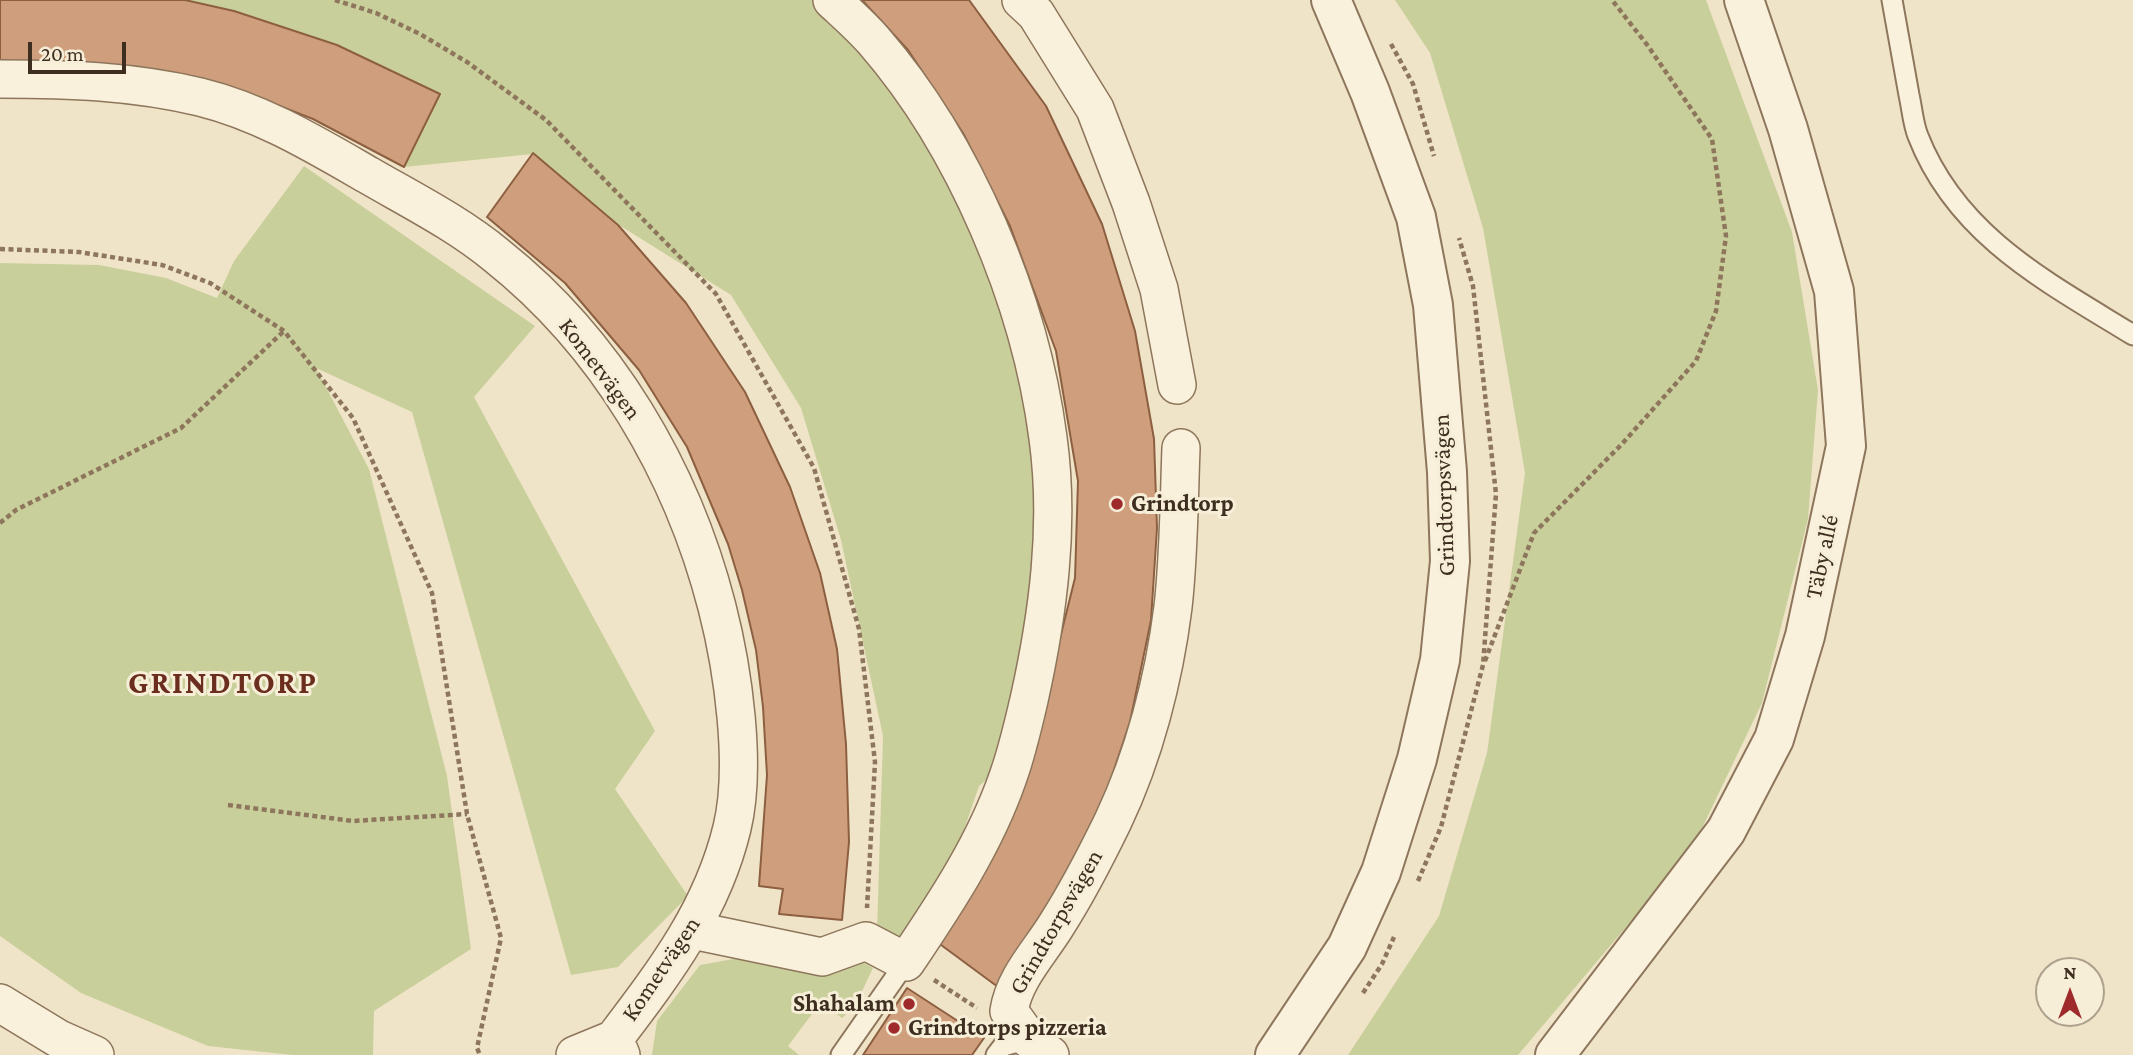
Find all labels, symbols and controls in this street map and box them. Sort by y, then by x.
scale bar [32,28,130,72]
text: 20 m [41,42,84,66]
street label: Kometvägen [552,312,648,426]
street label: Grindtorpsvägen [1427,413,1461,577]
place label: Grindtorp [1131,490,1234,518]
marker: Grindtorp [1109,496,1125,512]
street label: Täby allé [1799,512,1845,602]
district label: GRINDTORP [129,664,317,702]
street label: Grindtorpsvägen [1003,844,1109,1000]
street label: Kometvägen [616,911,706,1027]
north arrow [2035,957,2105,1027]
text: N [2064,962,2076,983]
place label: Shahalam [793,990,895,1018]
marker: Shahalam [901,996,917,1012]
place label: Grindtorps pizzeria [908,1014,1107,1042]
marker: Grindtorps pizzeria [886,1020,902,1036]

